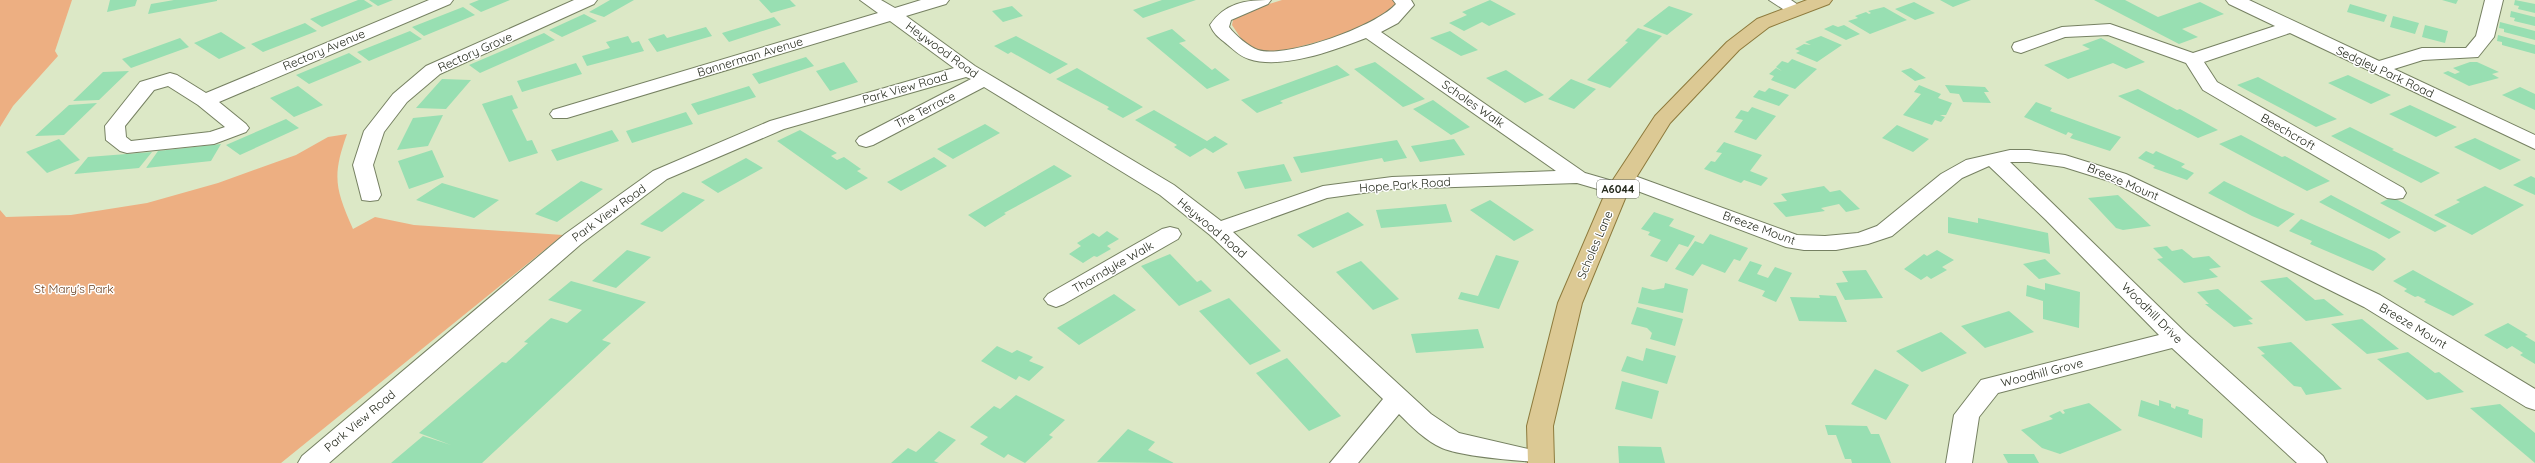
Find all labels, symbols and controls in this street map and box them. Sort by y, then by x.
street label: Heywood Road [903,18,982,81]
street label: Rectory Avenue [280,25,367,74]
street label: Rectory Grove [435,28,515,75]
street label: Bannerman Avenue [695,33,805,80]
street label: Sedgley Park Road [2334,42,2437,101]
street label: Park View Road [860,68,949,107]
street label: Scholes Walk [1439,76,1508,131]
street label: The Terrace [892,88,958,131]
street label: Beechcroft [2258,110,2318,153]
street label: Breeze Mount [2085,160,2161,203]
street label: Hope Park Road [1359,174,1451,195]
road number: A6044 [1597,180,1639,198]
street label: Park View Road [569,181,649,245]
street label: Heywood Road [1175,194,1250,261]
street label: Breeze Mount [1721,207,1798,248]
street label: Scholes Lane [1573,208,1616,281]
street label: Thorndyke Walk [1070,237,1156,296]
street label: Woodhill Drive [2119,279,2186,346]
park label: St Mary's Park [34,281,114,296]
street label: Breeze Mount [2377,299,2450,352]
street label: Woodhill Grove [1999,355,2085,390]
street label: Park View Road [321,387,398,455]

